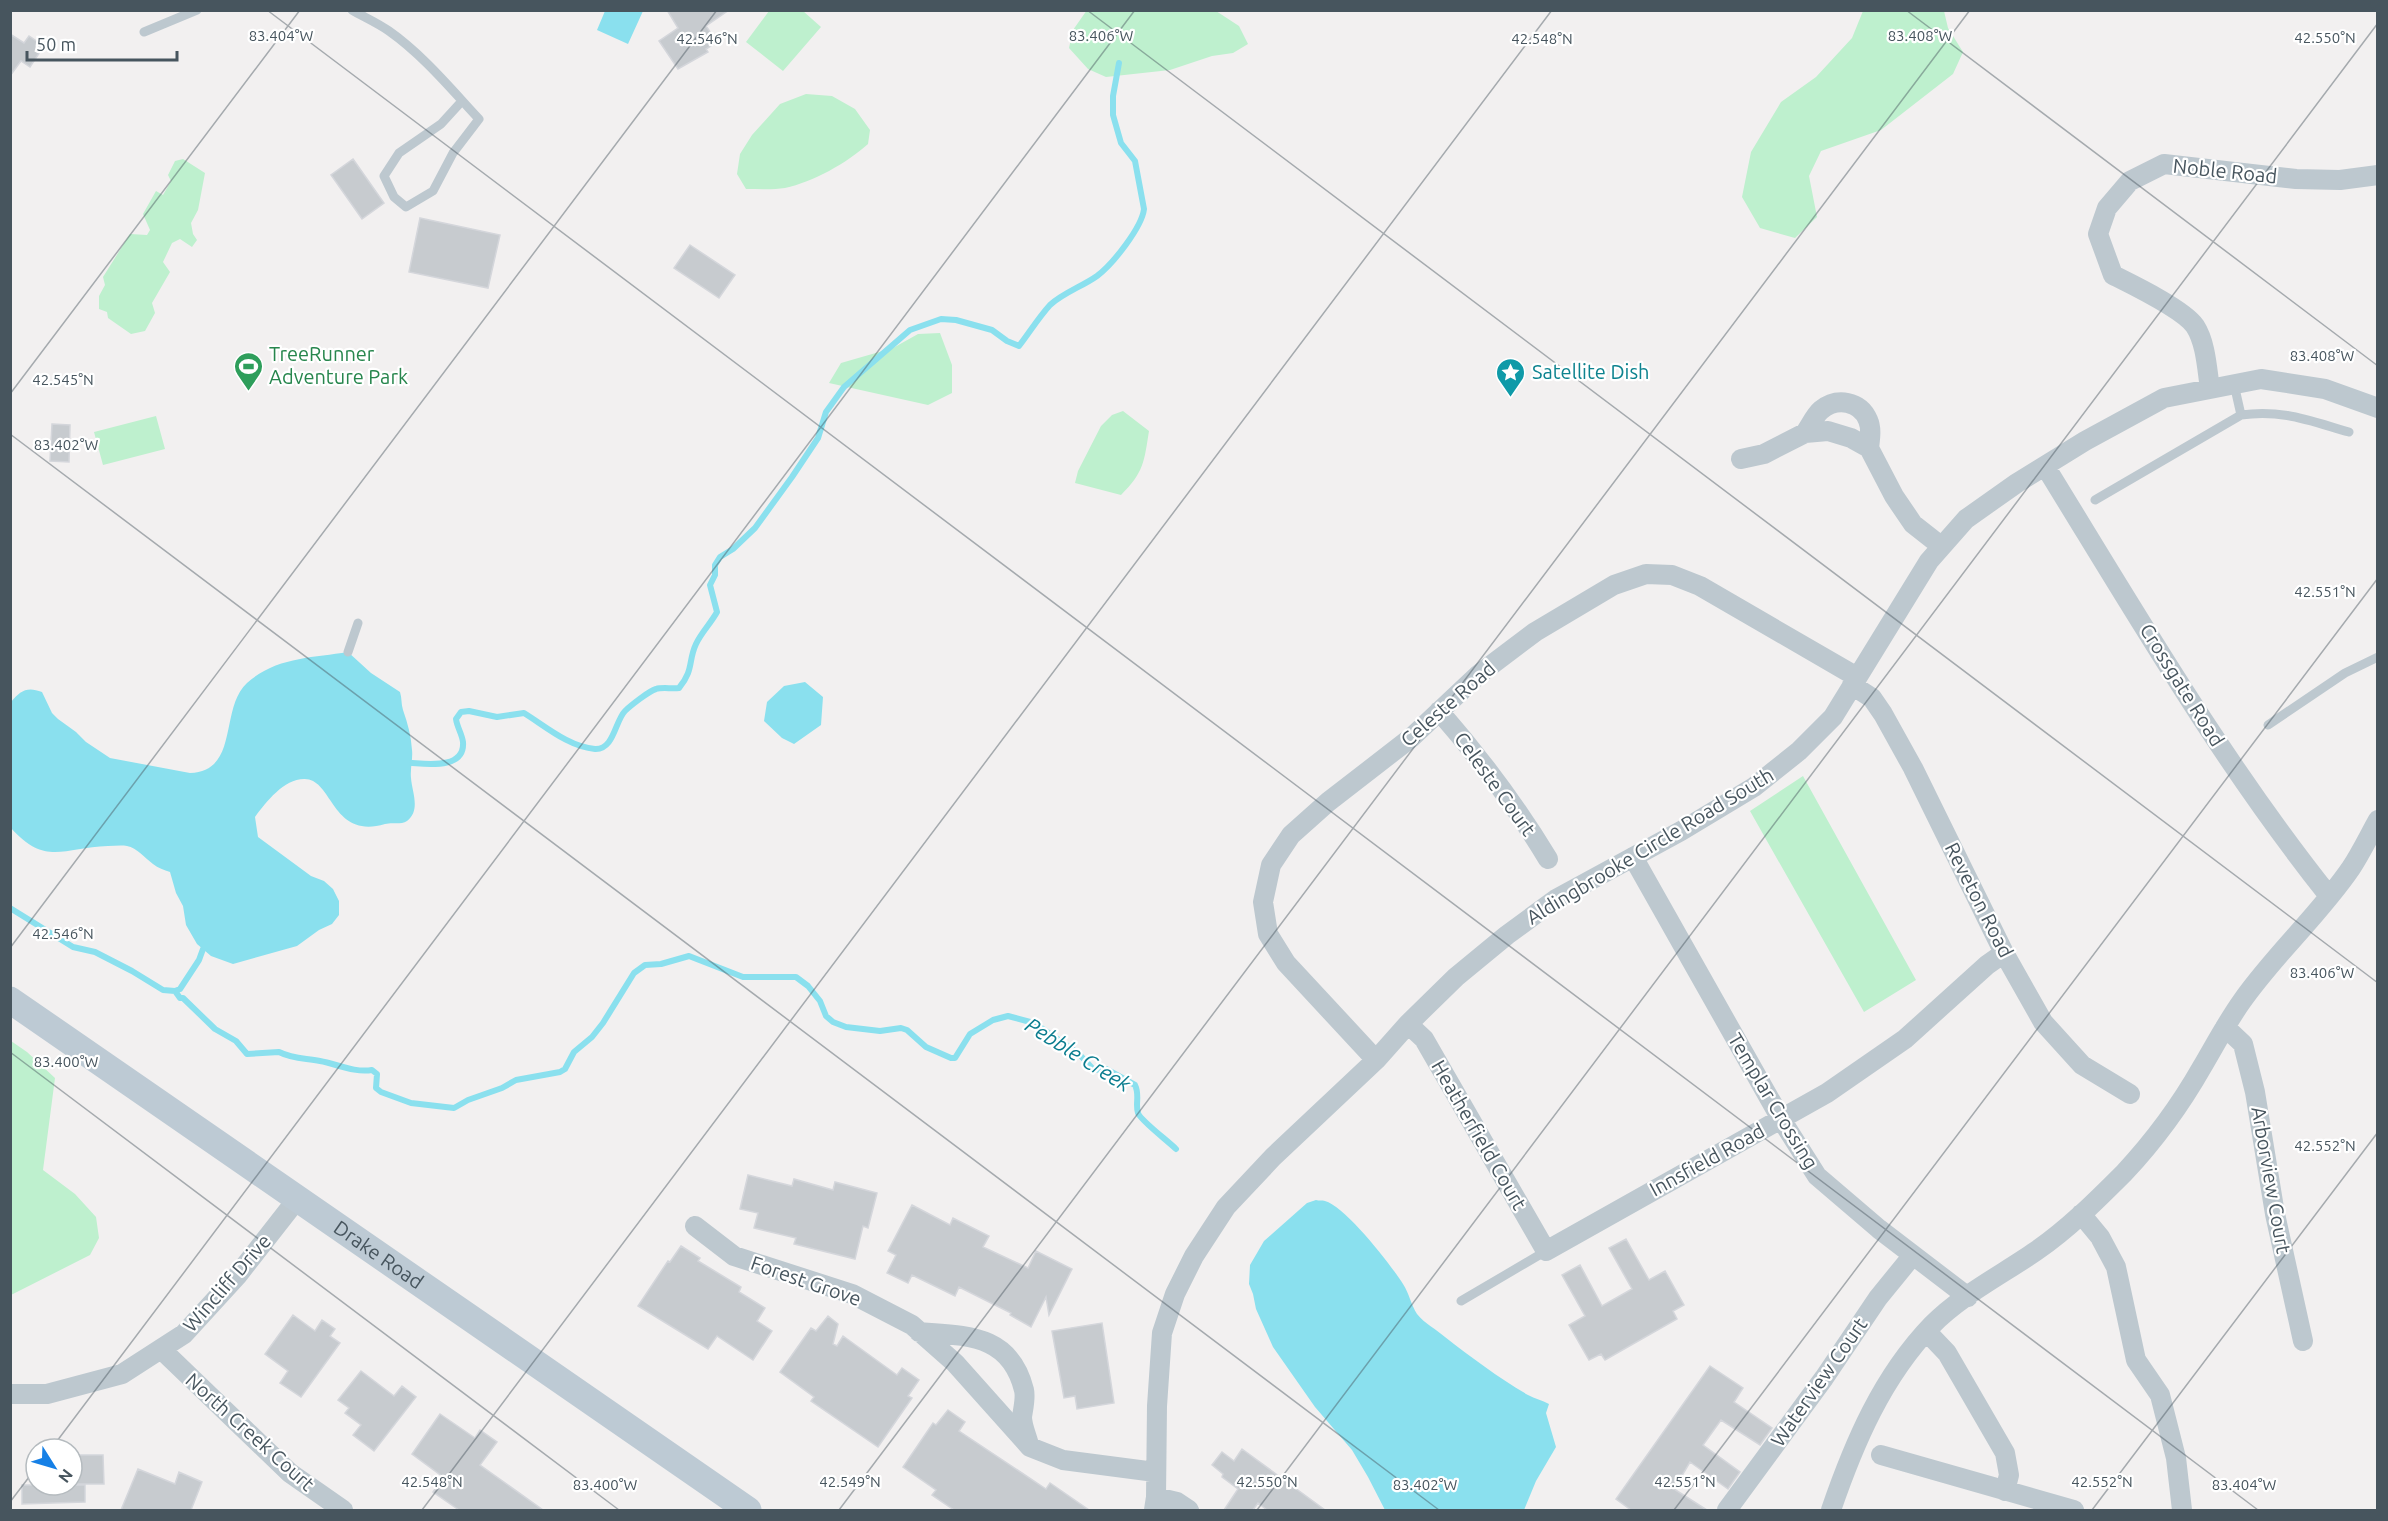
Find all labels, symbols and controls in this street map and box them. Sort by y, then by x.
scale bar [27,24,177,62]
text: 83.404°W [249,27,313,44]
text: 83.406°W [1069,27,1133,44]
text: 83.408°W [1888,27,1952,44]
text: 42.550°N [2294,29,2356,46]
text: 42.546°N [676,30,738,47]
text: 42.548°N [1511,30,1573,47]
text: 50 m [36,34,76,54]
street label: Noble Road [2172,154,2278,187]
place label: TreeRunner Adventure Park [269,342,408,388]
text: 83.408°W [2290,347,2354,364]
sports icon: TreeRunner Adventure Park [232,350,264,392]
place icon: Satellite Dish [1495,356,1527,398]
place label: Satellite Dish [1532,360,1650,383]
text: 42.545°N [32,371,94,388]
text: 83.402°W [34,436,98,453]
text: 42.551°N [2294,583,2356,600]
street label: Crossgate Road [2136,619,2229,750]
street label: Celeste Road [1396,656,1500,751]
street label: Celeste Court [1450,727,1541,840]
street label: Aldingbrooke Circle Road South [1522,763,1777,929]
street label: Reveton Road [1941,838,2018,961]
text: 42.546°N [32,925,94,942]
text: 83.406°W [2290,964,2354,981]
water label: Pebble Creek [1021,1012,1136,1096]
street label: Templar Crossing [1724,1029,1823,1173]
text: 83.400°W [34,1053,98,1070]
street label: Heatherfield Court [1427,1056,1532,1214]
street label: Arborview Court [2247,1105,2296,1255]
street label: Innsfield Road [1645,1119,1768,1201]
text: 42.552°N [2294,1137,2356,1154]
street label: Drake Road [330,1215,428,1293]
street label: Wincliff Drive [178,1229,275,1336]
street label: Forest Grove [748,1251,864,1310]
street label: Waterview Court [1766,1313,1872,1450]
street label: North Creek Court [181,1368,319,1495]
north arrow [24,1437,84,1497]
text: N [55,1466,77,1486]
text: 42.548°N [401,1473,463,1490]
text: 42.549°N [819,1473,881,1490]
text: 42.550°N [1236,1473,1298,1490]
text: 42.551°N [1654,1473,1716,1490]
text: 42.552°N [2071,1473,2133,1490]
text: 83.400°W [573,1476,637,1493]
text: 83.402°W [1393,1476,1457,1493]
text: 83.404°W [2212,1476,2276,1493]

